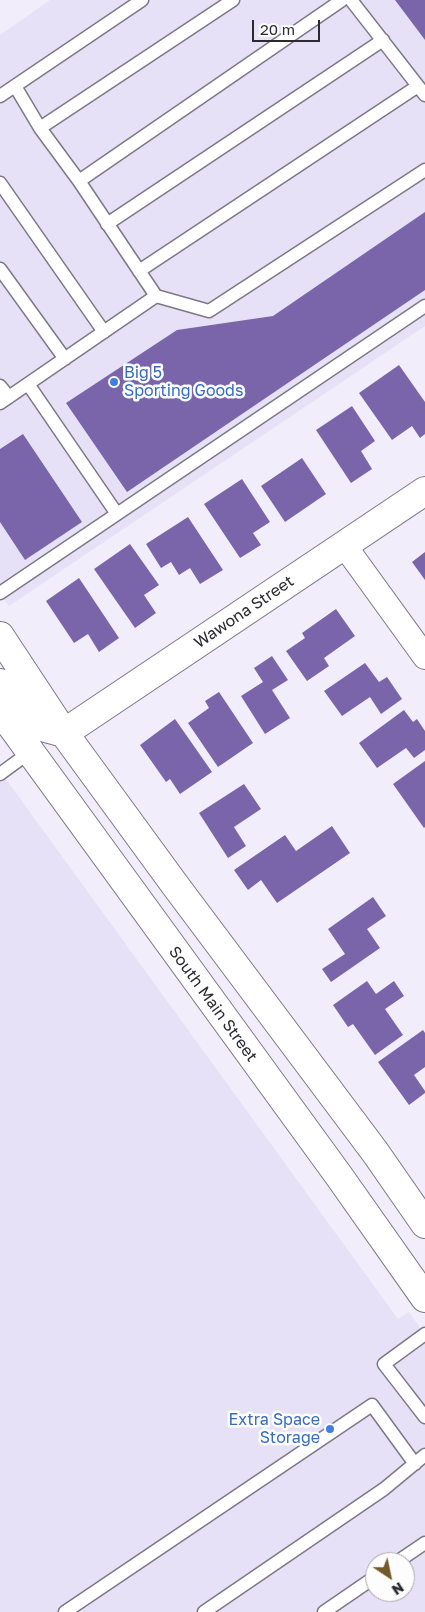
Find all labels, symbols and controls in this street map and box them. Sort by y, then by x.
scale bar [255,10,322,42]
text: 20 m [260,20,295,38]
place label: Big 5 Sporting Goods [124,363,243,401]
marker: Big 5 Sporting Goods [108,376,120,388]
street label: Wawona Street [190,572,298,652]
street label: South Main Street [165,943,261,1065]
place label: Extra Space Storage [228,1410,320,1448]
marker: Extra Space Storage [324,1423,336,1435]
north arrow [365,1552,415,1602]
text: N [389,1579,407,1599]

